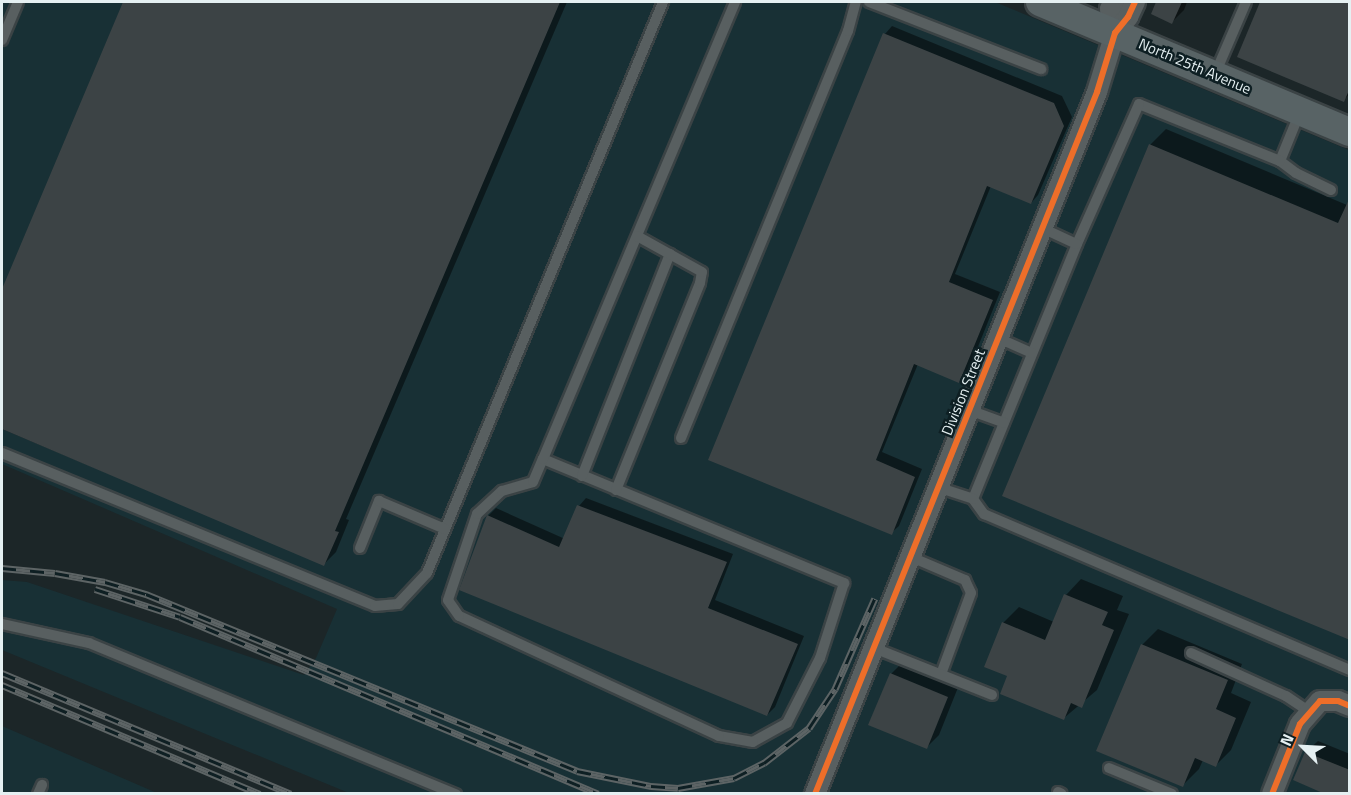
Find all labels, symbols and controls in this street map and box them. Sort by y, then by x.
street label: North 25th Avenue [1136,34,1254,98]
street label: Division Street [937,346,989,438]
north arrow [1273,717,1333,777]
text: N [1273,730,1300,750]

